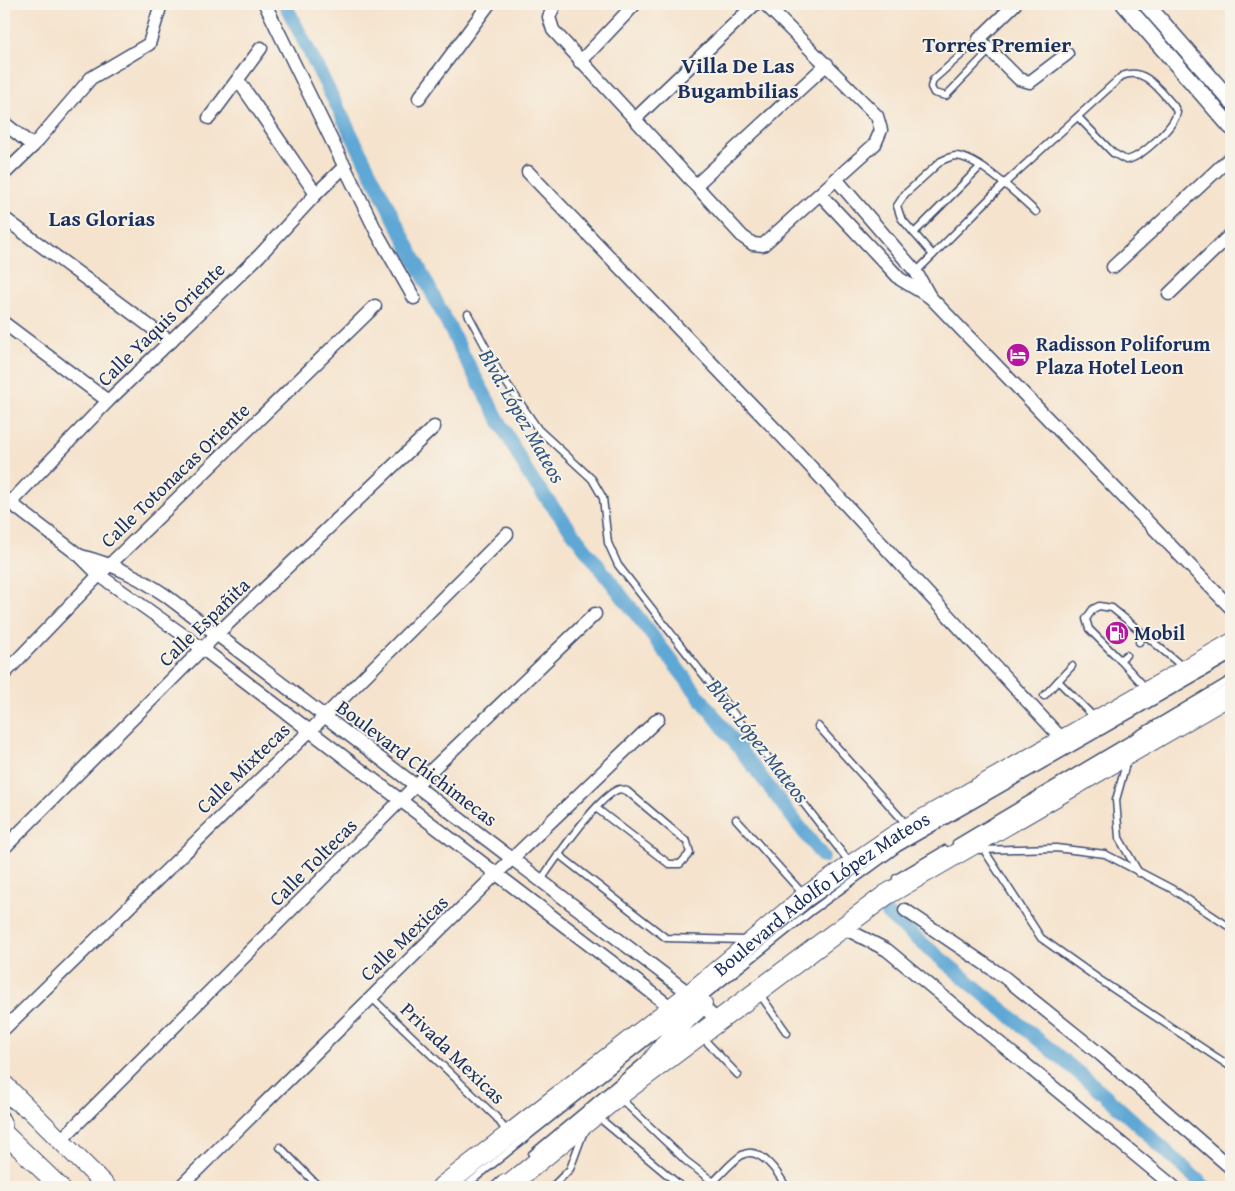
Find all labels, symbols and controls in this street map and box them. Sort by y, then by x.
district label: Torres Premier [923,28,1071,60]
district label: Villa De Las Bugambilias [677,49,799,106]
district label: Las Glorias [49,202,155,234]
street label: Calle Yaquis Oriente [90,255,231,392]
place label: Radisson Poliforum Plaza Hotel Leon [1036,329,1210,381]
water label: Blvd. López Mateos [471,342,574,489]
hotel icon: Radisson Poliforum Plaza Hotel Leon [1005,342,1031,368]
street label: Calle Totonacas Oriente [93,396,256,554]
street label: Calle Españita [151,570,256,673]
place label: Mobil [1134,618,1185,647]
fuel station icon: Mobil [1104,620,1130,646]
water label: Blvd. López Mateos [699,671,817,810]
street label: Boulevard Chichimecas [331,692,504,833]
street label: Calle Mixtecas [189,715,296,820]
street label: Boulevard Adolfo López Mateos [706,804,935,983]
street label: Calle Toltecas [262,811,363,912]
street label: Calle Mexicas [353,888,454,987]
street label: Privada Mexicas [394,995,512,1110]

